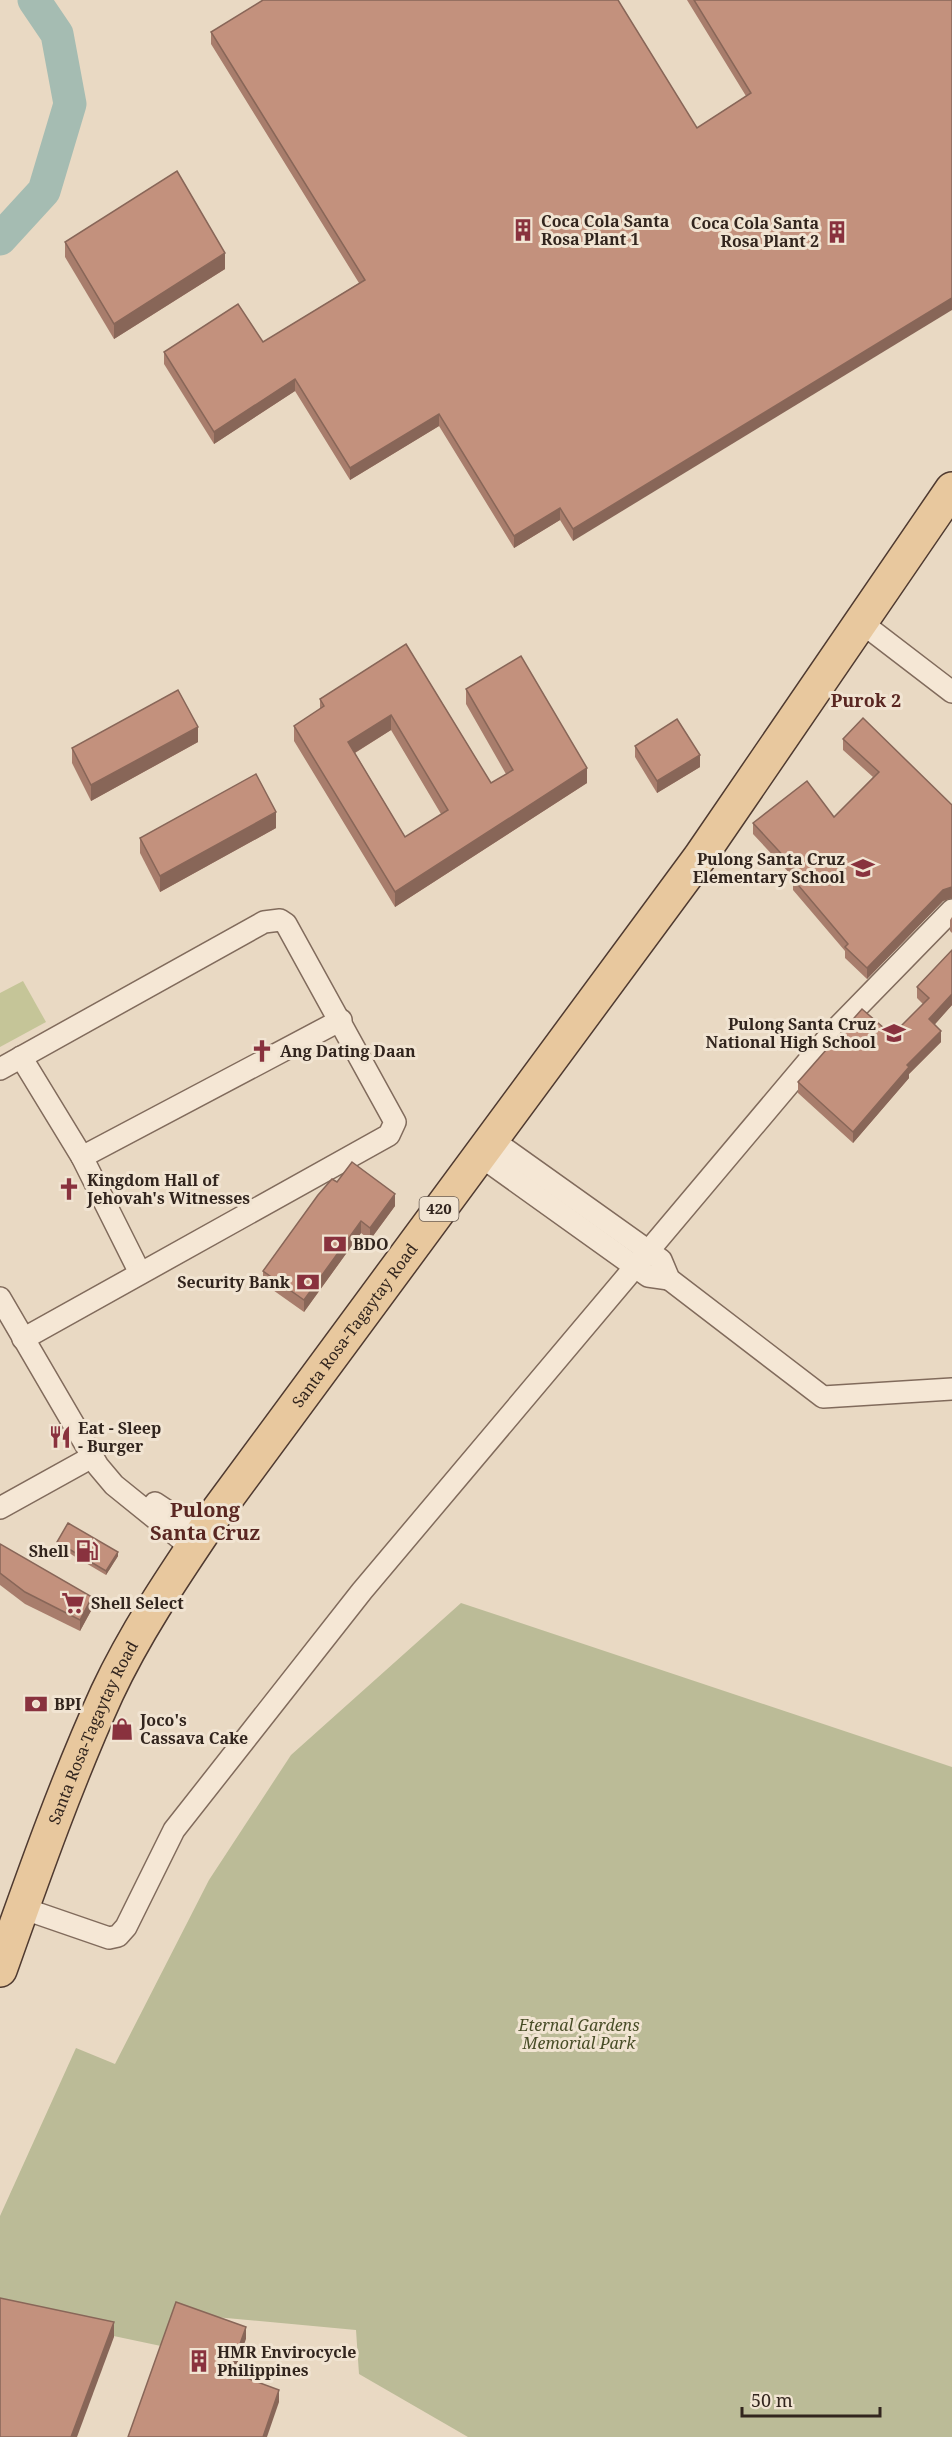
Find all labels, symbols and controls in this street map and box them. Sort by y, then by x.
place label: Coca Cola Santa Rosa Plant 1 [541,210,670,250]
place label: Coca Cola Santa Rosa Plant 2 [691,212,819,252]
building icon: Coca Cola Santa Rosa Plant 1 [510,217,536,243]
building icon: Coca Cola Santa Rosa Plant 2 [824,219,850,245]
district label: Purok 2 [831,688,901,712]
place label: Pulong Santa Cruz Elementary School [693,848,845,888]
school or university icon: Pulong Santa Cruz Elementary School [850,855,876,881]
place label: Pulong Santa Cruz National High School [706,1013,876,1053]
school or university icon: Pulong Santa Cruz National High School [881,1020,907,1046]
church icon: Ang Dating Daan [249,1038,275,1064]
place label: Ang Dating Daan [280,1040,416,1062]
place label: Kingdom Hall of Jehovah's Witnesses [86,1169,250,1209]
church icon: Kingdom Hall of Jehovah's Witnesses [56,1176,82,1202]
road number: 420 [420,1197,458,1221]
bank icon: BDO [322,1231,348,1257]
place label: BDO [353,1233,389,1255]
street label: Santa Rosa-Tagaytay Road [287,1239,422,1412]
bank icon: Security Bank [295,1269,321,1295]
place label: Security Bank [177,1271,291,1293]
place label: Eat - Sleep - Burger [78,1417,161,1457]
restaurant icon: Eat - Sleep - Burger [47,1424,73,1450]
district label: Pulong Santa Cruz [150,1496,260,1546]
fuel station icon: Shell [74,1538,100,1564]
place label: Shell [29,1540,69,1562]
supermarket icon: Shell Select [60,1590,86,1616]
place label: Shell Select [91,1592,184,1614]
street label: Santa Rosa-Tagaytay Road [43,1637,143,1828]
bank icon: BPI [23,1691,49,1717]
place label: BPI [54,1693,81,1715]
place label: Joco's Cassava Cake [139,1709,248,1749]
shop icon: Joco's Cassava Cake [109,1716,135,1742]
park label: Eternal Gardens Memorial Park [517,2014,640,2054]
place label: HMR Envirocycle Philippines [217,2341,356,2381]
building icon: HMR Envirocycle Philippines [186,2348,212,2374]
scale bar [742,2380,880,2418]
text: 50 m [751,2388,793,2412]

